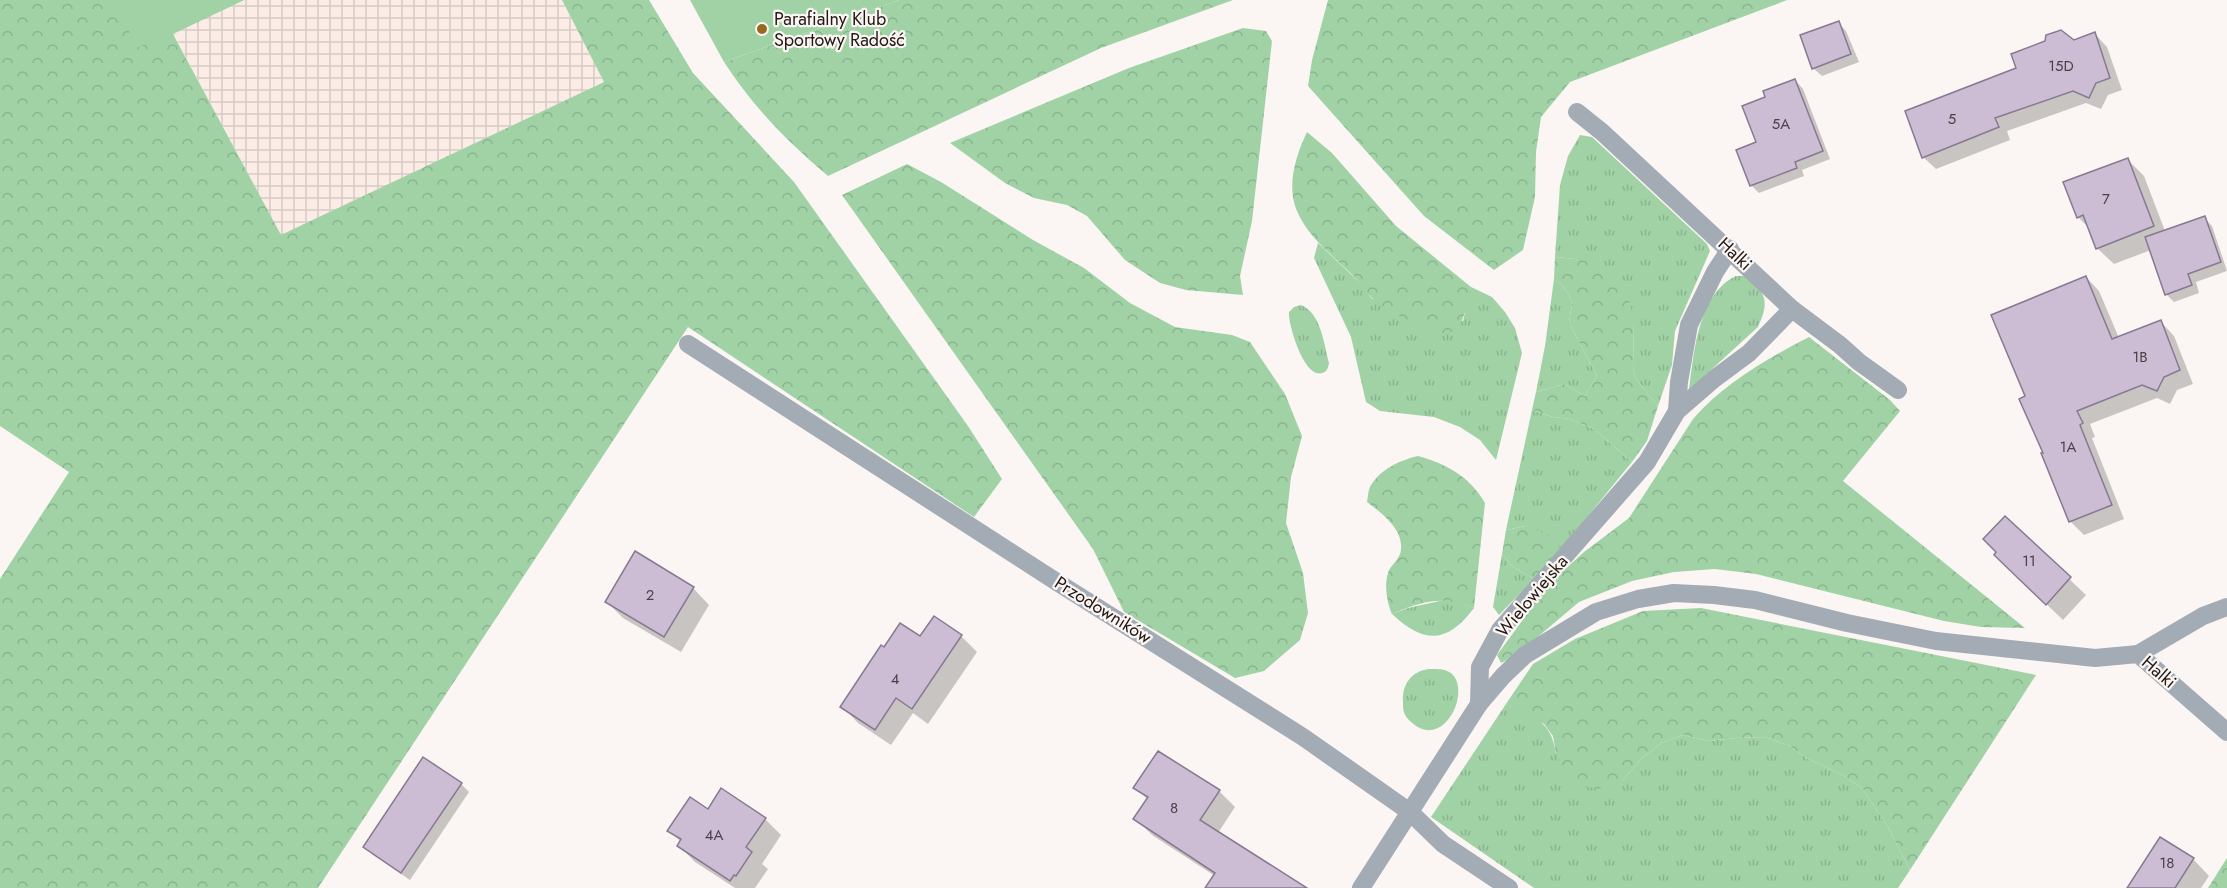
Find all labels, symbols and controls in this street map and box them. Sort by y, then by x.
place label: Parafialny Klub Sportowy Radość [774,6,905,53]
marker: Parafialny Klub Sportowy Radość [755,22,769,36]
house number: 15D [2048,55,2074,77]
house number: 5 [1948,108,1956,130]
house number: 5A [1772,113,1790,135]
house number: 7 [2102,188,2110,210]
street label: Halki [1712,231,1758,277]
house number: 1B [2132,346,2148,368]
house number: 1A [2060,436,2076,458]
street label: Wielowiejska [1490,549,1574,643]
house number: 11 [2022,550,2036,572]
street label: Przodowników [1050,570,1157,650]
house number: 2 [646,584,654,606]
street label: Halki [2136,650,2182,694]
house number: 4 [891,668,900,690]
house number: 8 [1170,797,1178,819]
house number: 4A [705,824,723,846]
house number: 18 [2160,852,2174,874]

